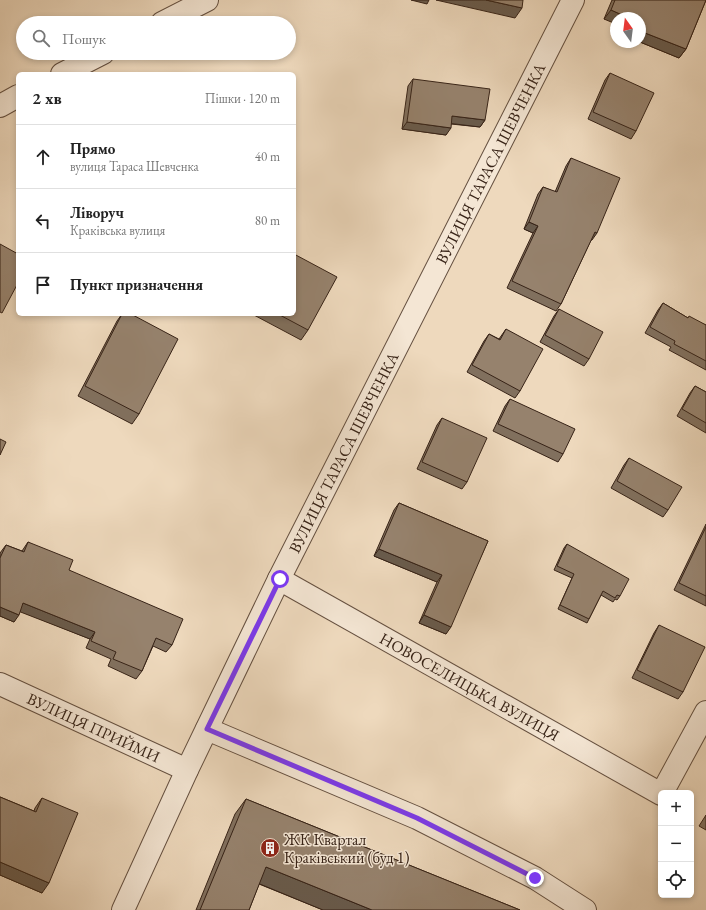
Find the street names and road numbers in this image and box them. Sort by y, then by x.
street label: ВУЛИЦЯ ТАРАСА ШЕВЧЕНКА [430,59,550,267]
street label: ВУЛИЦЯ ТАРАСА ШЕВЧЕНКА [284,348,403,556]
street label: НОВОСЕЛИЦЬКА ВУЛИЦЯ [376,627,564,746]
street label: ВУЛИЦЯ ПРИЙМИ [24,687,163,767]

